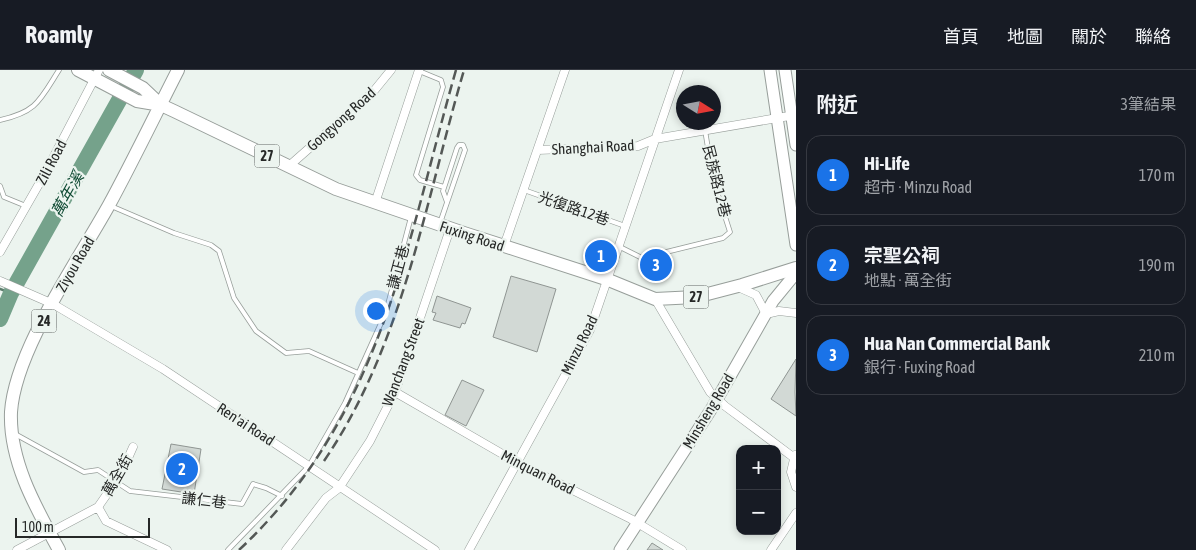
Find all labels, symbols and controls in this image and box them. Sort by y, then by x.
text: Roamly [25,21,93,48]
text: 首頁 [943,26,979,47]
text: 地圖 [1007,26,1043,47]
text: 關於 [1071,26,1107,47]
text: 聯絡 [1135,26,1171,47]
street label: Gongyong Road [303,84,379,154]
north arrow [676,85,721,130]
text: 附近 [816,92,858,116]
text: 3筆結果 [1120,95,1176,113]
street label: Shanghai Road [551,136,635,158]
street label: Zili Road [32,137,70,187]
street label: 民族路12巷 [700,143,734,219]
road number: 27 [254,144,280,168]
text: Hi-Life [864,152,910,174]
text: 1 [829,166,837,184]
text: 170 m [1139,166,1175,184]
water label: 萬年溪 [47,167,87,219]
text: 超市 · Minzu Road [864,178,972,196]
street label: 光復路12巷 [536,188,612,228]
street label: Fuxing Road [437,218,507,254]
street label: Ziyou Road [52,233,98,295]
pin: 1 [585,237,617,275]
street label: 謙正巷 [384,243,412,291]
text: 宗聖公祠 [864,244,940,266]
pin: 3 [640,246,672,284]
text: 2 [829,256,837,274]
text: 190 m [1139,256,1175,274]
text: 地點 · 萬全街 [864,271,952,289]
road number: 27 [684,286,708,308]
your location [363,298,389,324]
road number: 24 [32,310,56,332]
street label: Minzu Road [557,312,601,378]
street label: Wanchang Street [378,315,428,409]
text: Hua Nan Commercial Bank [864,332,1050,354]
text: 3 [829,346,837,364]
text: 210 m [1139,346,1175,364]
text: 銀行 · Fuxing Road [864,358,975,376]
street label: Minsheng Road [679,370,737,452]
street label: Ren'ai Road [214,399,278,449]
map controls [736,445,781,535]
button: + [736,445,781,490]
street label: Minquan Road [498,446,578,498]
pin: 2 [166,450,198,488]
street label: 萬全街 [98,451,136,499]
street label: 謙仁巷 [181,489,227,511]
button: − [736,490,781,535]
scale bar [15,515,150,538]
text: 100 m [22,519,54,535]

